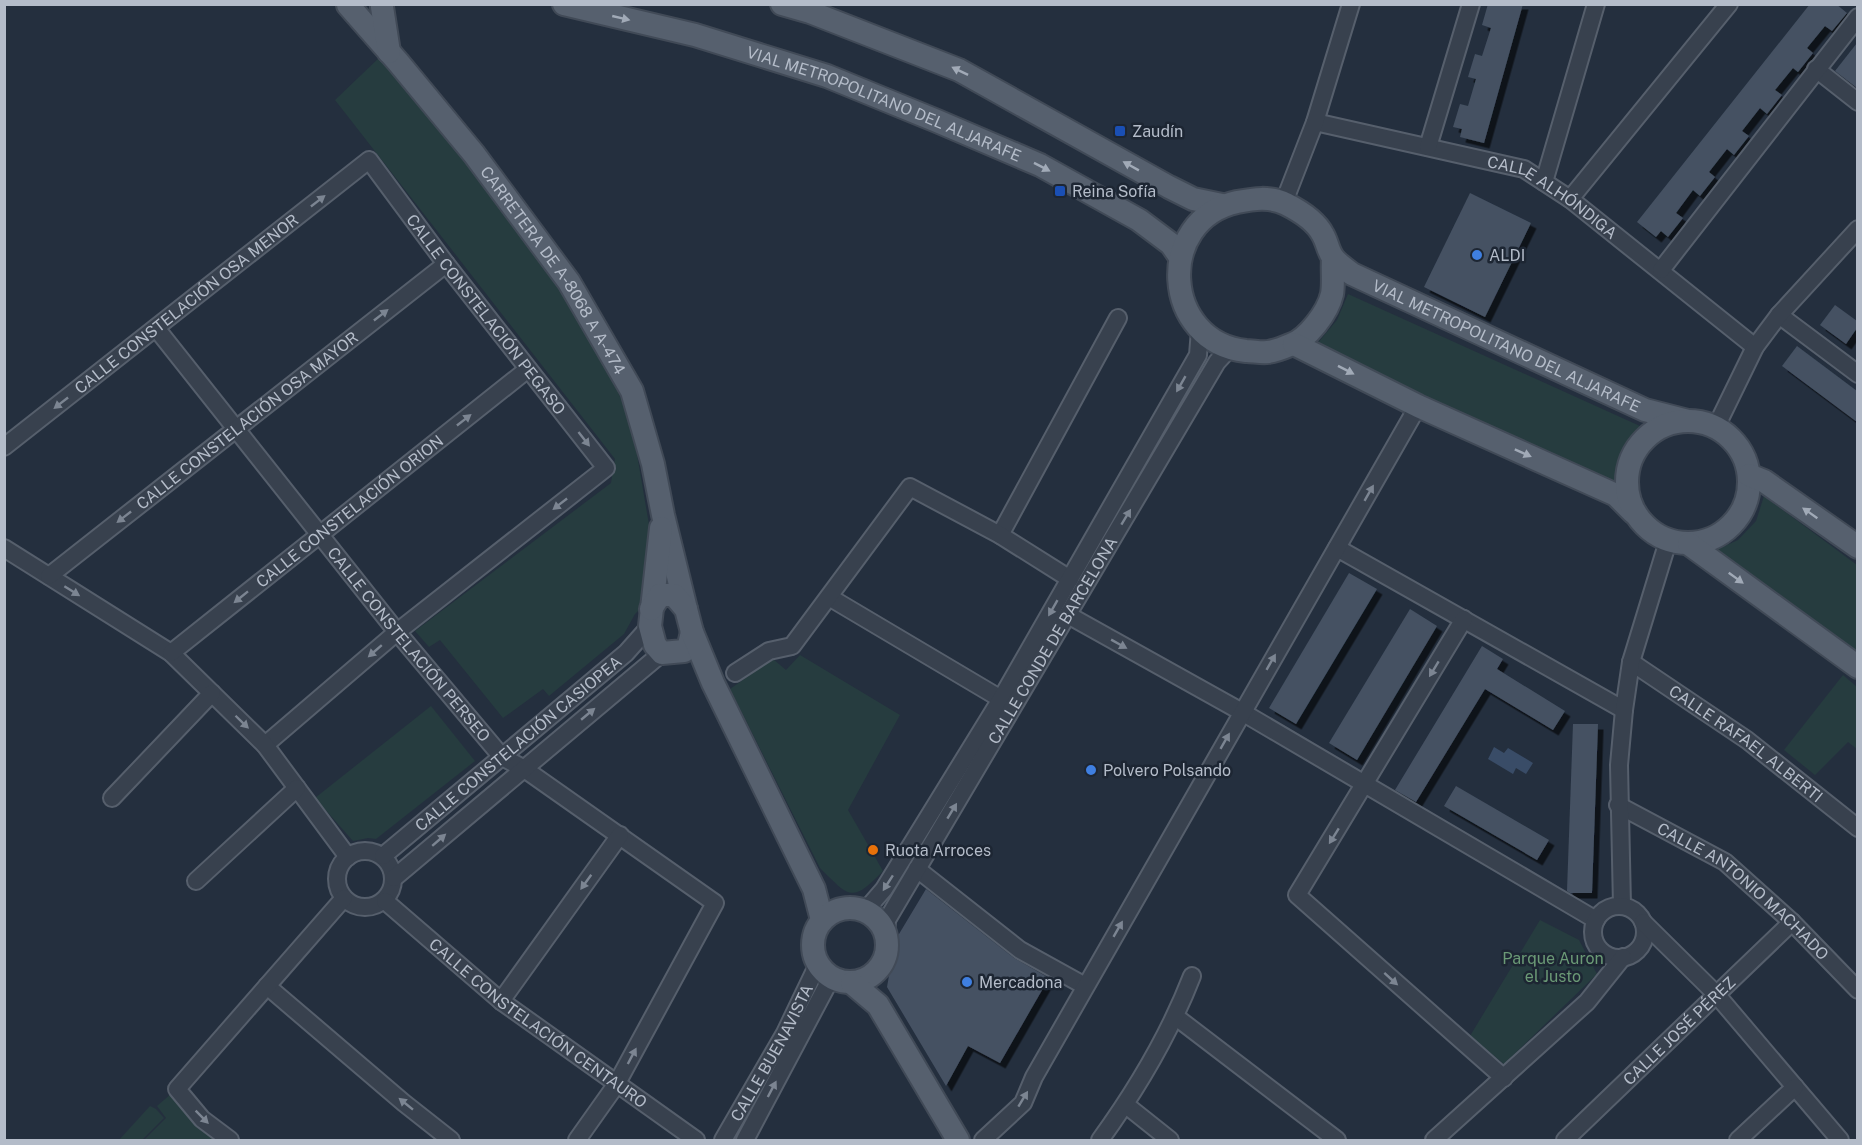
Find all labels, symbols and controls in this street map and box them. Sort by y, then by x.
one-way arrow [612,13,631,23]
street label: VIAL METROPOLITANO DEL ALJARAFE [744,43,1024,166]
one-way arrow [951,67,969,77]
place label: Zaudín [1132,122,1183,141]
marker: Zaudín [1113,124,1127,138]
street label: CALLE ALHÓNDIGA [1485,152,1621,243]
one-way arrow [1122,161,1139,171]
street label: CARRETERA DE A-8068 A A-474 [476,162,629,378]
one-way arrow [1033,162,1050,171]
place label: Reina Sofía [1072,182,1156,201]
marker: Reina Sofía [1053,184,1067,198]
one-way arrow [310,195,325,207]
street label: CALLE CONSTELACIÓN OSA MENOR [71,210,302,398]
street label: CALLE CONSTELACIÓN PEGASO [402,211,569,418]
place label: ALDI [1489,246,1525,265]
marker: ALDI [1470,248,1484,262]
street label: VIAL METROPOLITANO DEL ALJARAFE [1369,276,1643,417]
one-way arrow [373,308,389,321]
street label: CALLE CONSTELACIÓN OSA MAYOR [133,328,362,514]
one-way arrow [1338,365,1355,374]
one-way arrow [1176,376,1187,392]
one-way arrow [53,396,68,408]
one-way arrow [457,414,472,426]
street label: CALLE CONSTELACIÓN ORION [252,431,447,592]
one-way arrow [577,432,589,447]
one-way arrow [1514,448,1532,458]
one-way arrow [1364,484,1374,501]
one-way arrow [553,497,568,509]
one-way arrow [1802,507,1818,519]
one-way arrow [1121,508,1131,525]
one-way arrow [117,511,132,523]
street label: CALLE CONDE DE BARCELONA [984,534,1121,747]
street label: CALLE CONSTELACIÓN PERSEO [323,543,494,746]
one-way arrow [1729,572,1744,584]
one-way arrow [64,585,80,596]
one-way arrow [233,590,249,603]
one-way arrow [1048,599,1058,616]
one-way arrow [1111,638,1127,649]
one-way arrow [368,644,383,657]
street label: CALLE CONSTELACIÓN CASIOPEA [411,652,625,835]
one-way arrow [1266,653,1276,670]
one-way arrow [1429,661,1440,677]
street label: CALLE RAFAEL ALBERTI [1665,681,1826,806]
one-way arrow [580,708,596,721]
one-way arrow [234,715,249,729]
one-way arrow [1220,732,1230,749]
place label: Polvero Polsando [1103,761,1231,780]
marker: Polvero Polsando [1084,763,1098,777]
one-way arrow [946,803,957,819]
street label: CALLE ANTONIO MACHADO [1654,819,1832,964]
one-way arrow [1328,828,1339,844]
one-way arrow [431,834,446,847]
place label: Ruota Arroces [885,841,991,860]
marker: Ruota Arroces [866,843,880,857]
one-way arrow [580,874,592,890]
one-way arrow [883,875,894,891]
one-way arrow [1113,920,1123,937]
street label: CALLE CONSTELACIÓN CENTAURO [425,934,651,1112]
park label: Parque Auron el Justo [1502,949,1604,986]
one-way arrow [1384,972,1399,986]
place label: Mercadona [979,973,1062,992]
street label: CALLE JOSÉ PÉREZ [1619,973,1739,1089]
marker: Mercadona [960,975,974,989]
street label: CALLE BUENAVISTA [727,981,817,1125]
one-way arrow [627,1047,637,1064]
one-way arrow [767,1080,777,1097]
one-way arrow [1018,1090,1028,1107]
one-way arrow [398,1098,413,1111]
one-way arrow [194,1109,208,1123]

